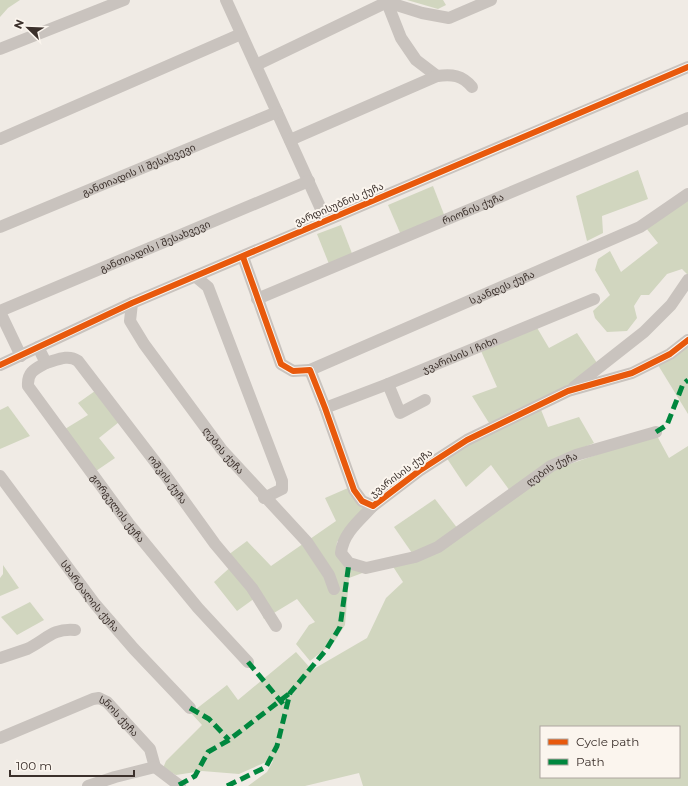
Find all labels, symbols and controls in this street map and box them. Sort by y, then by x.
north arrow [8,8,48,48]
text: N [11,17,27,31]
street label: განთიადის II შესახვევი [80,140,197,199]
street label: ვარდისუბნის ქუჩა [293,179,385,229]
street label: რიონის ქუჩა [440,190,506,227]
street label: განთიადის I შესახვევი [98,217,212,275]
street label: სკანდეს ქუჩა [467,267,536,307]
street label: ჯვარისის I ჩიხი [420,333,500,376]
street label: ღების ქუჩა [200,424,247,477]
street label: ჯვარისის ქუჩა [367,446,435,500]
street label: ღების ქუჩა [523,449,579,489]
street label: ოშკის ქუჩა [146,452,190,506]
street label: გორგულის ქუჩა [88,471,148,545]
street label: სხარტალის ქუჩა [58,557,122,634]
street label: სნოს ქუჩა [97,693,142,739]
legend [540,726,680,778]
text: Cycle path [576,734,639,749]
scale bar [10,752,134,778]
text: Path [576,754,605,769]
text: 100 m [16,758,52,773]

